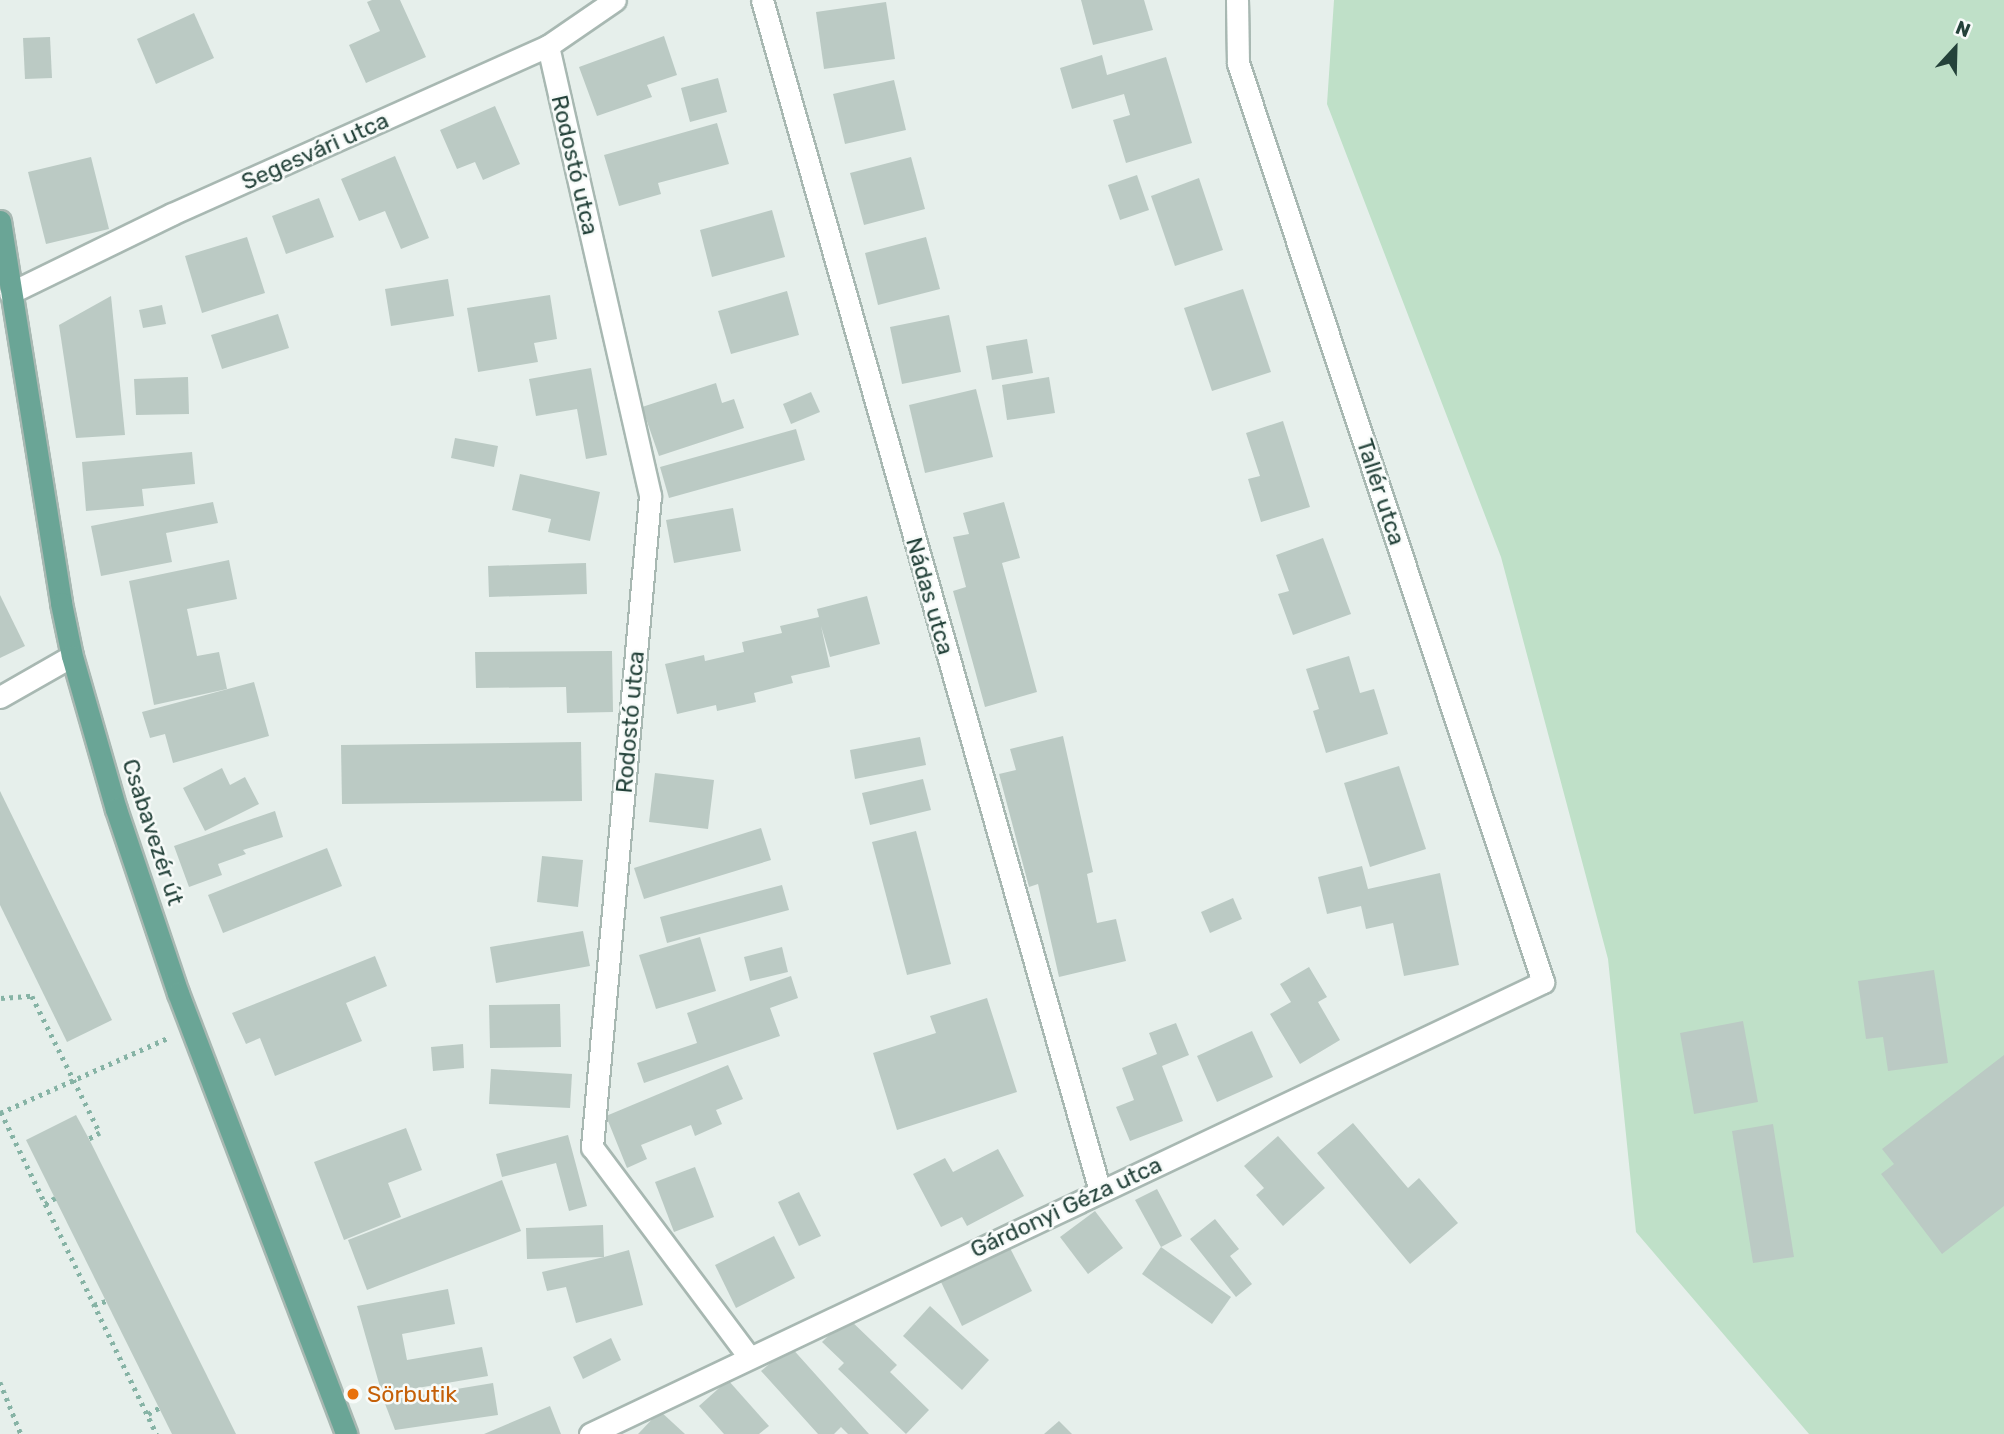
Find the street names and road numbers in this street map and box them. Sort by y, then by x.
street label: Rodostó utca [545,92,605,238]
street label: Segesvári utca [237,106,393,196]
street label: Tallér utca [1351,435,1411,549]
street label: Nádas utca [900,534,960,658]
street label: Rodostó utca [610,650,650,794]
street label: Csabavezér út [116,755,190,909]
street label: Gárdonyi Géza utca [966,1151,1166,1263]

